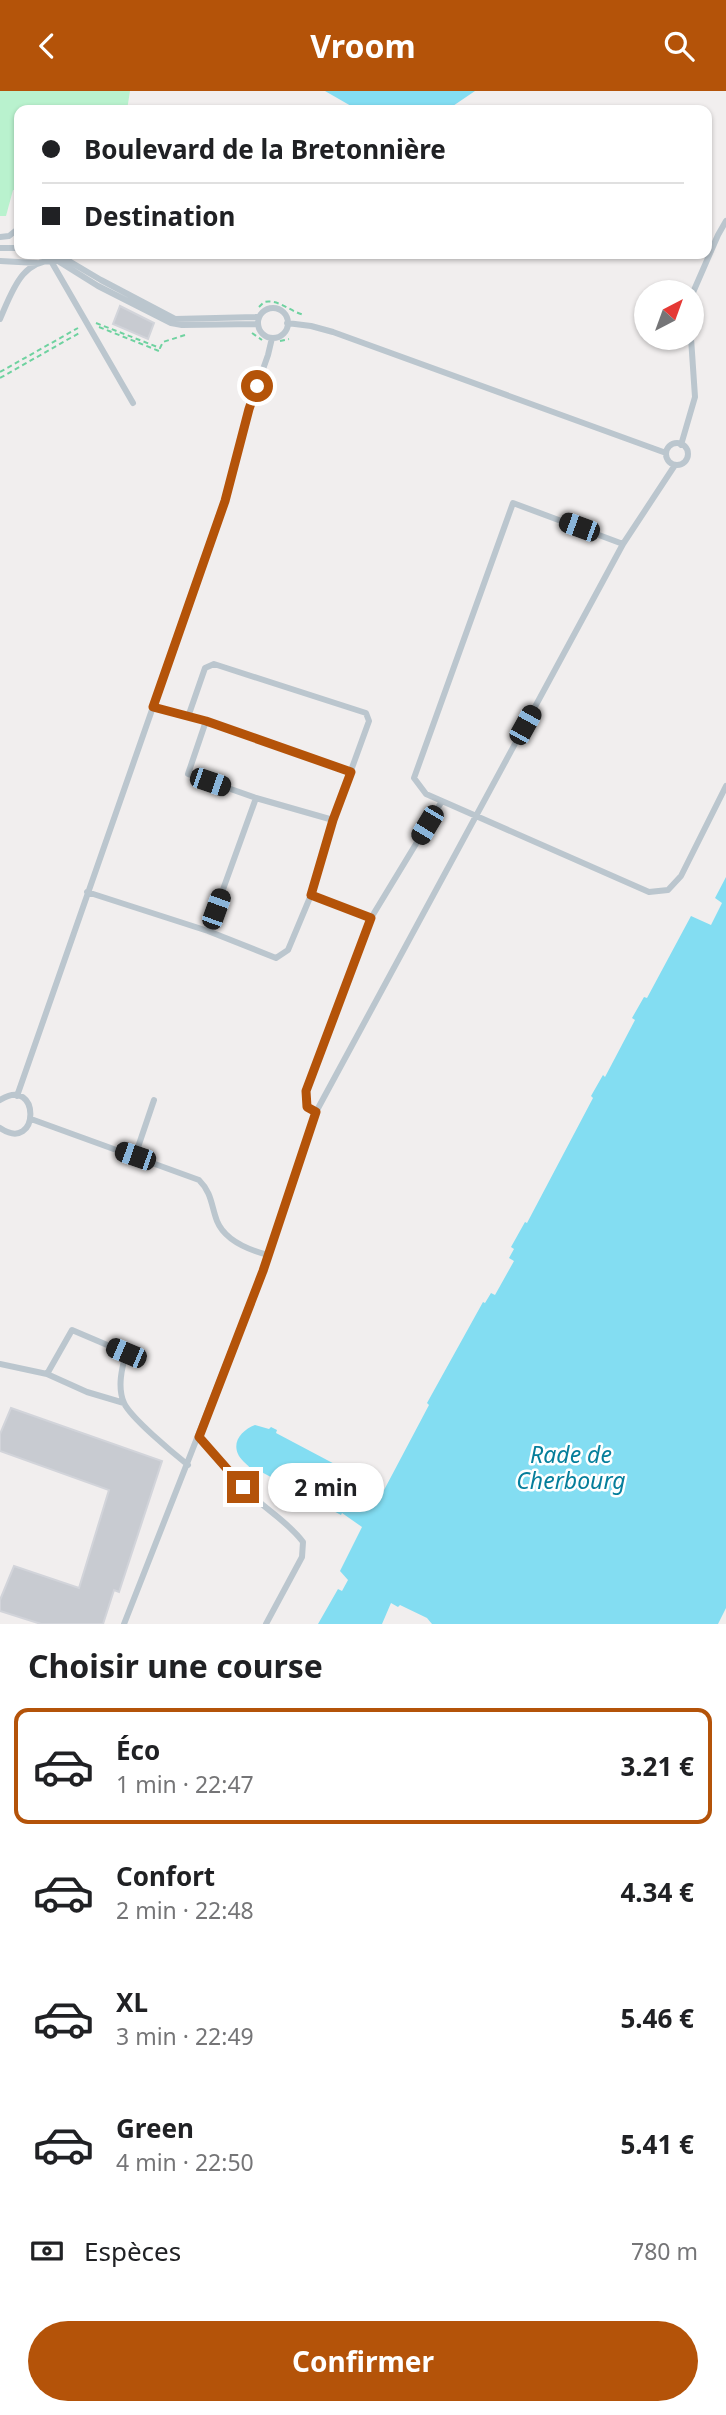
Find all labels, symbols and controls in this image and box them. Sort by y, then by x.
text: Vroom [310,24,416,67]
icon: back [28,27,66,65]
icon: search [660,27,698,65]
text: Boulevard de la Bretonnière [84,131,446,167]
text: Destination [84,198,235,234]
north arrow [634,280,704,350]
map controls [634,280,704,350]
route start [241,370,273,402]
car [556,510,603,544]
car [506,702,545,748]
car [187,765,234,799]
car [408,802,447,848]
car [199,886,234,932]
car [112,1139,159,1173]
car [103,1335,150,1371]
water label: Rade de Cherbourg [516,1438,626,1496]
callout: 2 min [268,1463,383,1511]
route end [227,1471,259,1503]
text: 2 min [294,1471,358,1503]
text: Choisir une course [28,1644,323,1687]
text: Éco [116,1732,160,1768]
icon: car [32,1735,95,1798]
text: 3.21 € [620,1748,694,1784]
text: 1 min · 22:47 [116,1768,254,1800]
text: Confort [116,1858,215,1894]
icon: car [32,1861,95,1924]
text: 4.34 € [620,1874,694,1910]
text: 2 min · 22:48 [116,1894,254,1926]
text: XL [116,1984,148,2020]
icon: car [32,1987,95,2050]
text: 5.46 € [620,2000,694,2036]
text: 3 min · 22:49 [116,2020,254,2052]
text: Green [116,2110,194,2146]
icon: car [32,2113,95,2176]
text: 5.41 € [620,2126,694,2162]
text: 4 min · 22:50 [116,2146,254,2178]
icon: cash [28,2232,66,2270]
text: Espèces [84,2233,181,2269]
text: 780 m [631,2235,698,2267]
button: Confirmer [28,2321,698,2401]

